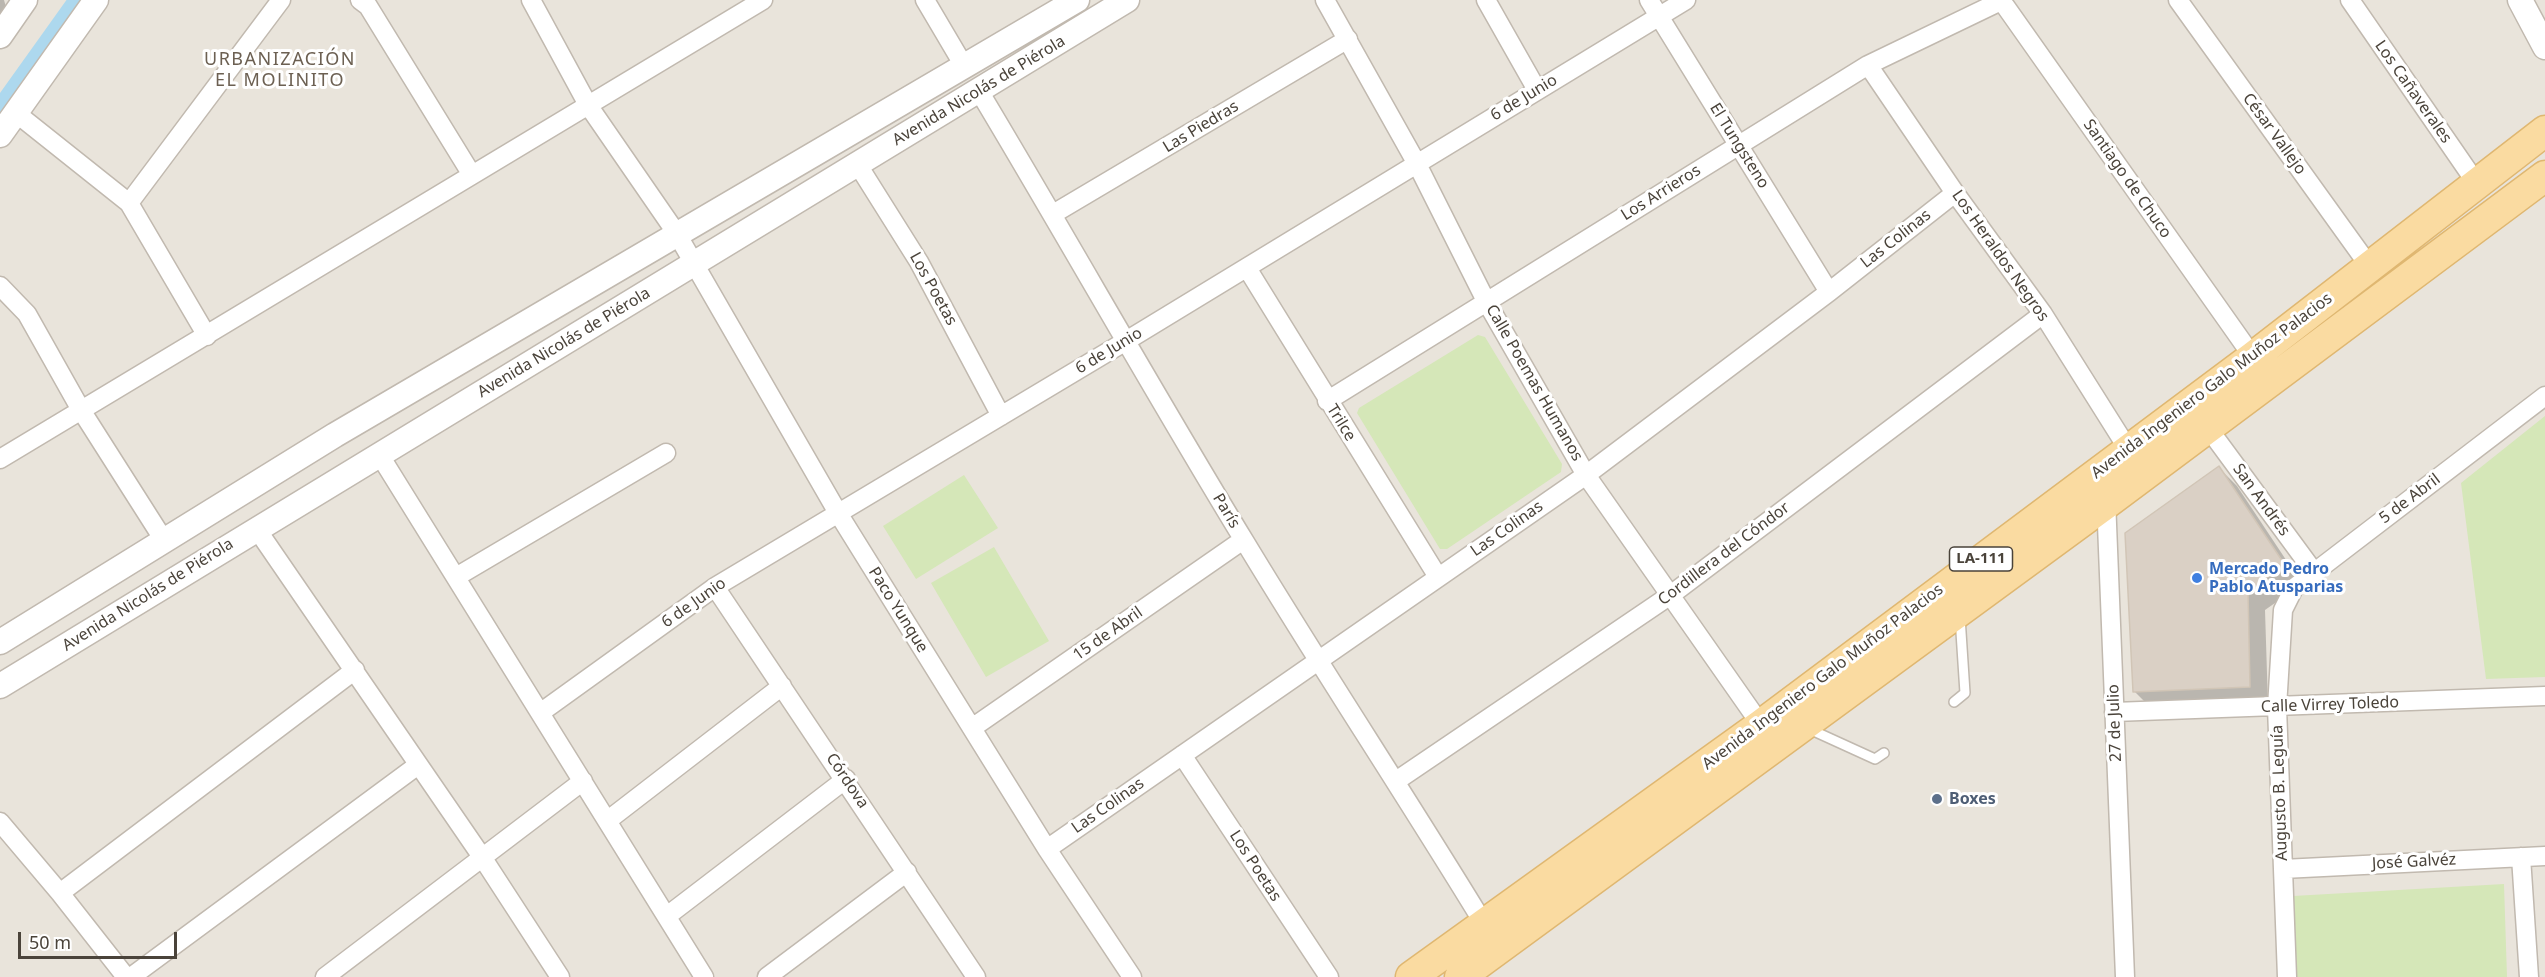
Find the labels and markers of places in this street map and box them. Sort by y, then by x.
place label: Mercado Pedro Pablo Atusparias [2209,559,2343,597]
marker: Mercado Pedro Pablo Atusparias [2190,571,2204,585]
place label: Boxes [1949,789,1996,809]
marker: Boxes [1930,792,1944,806]

